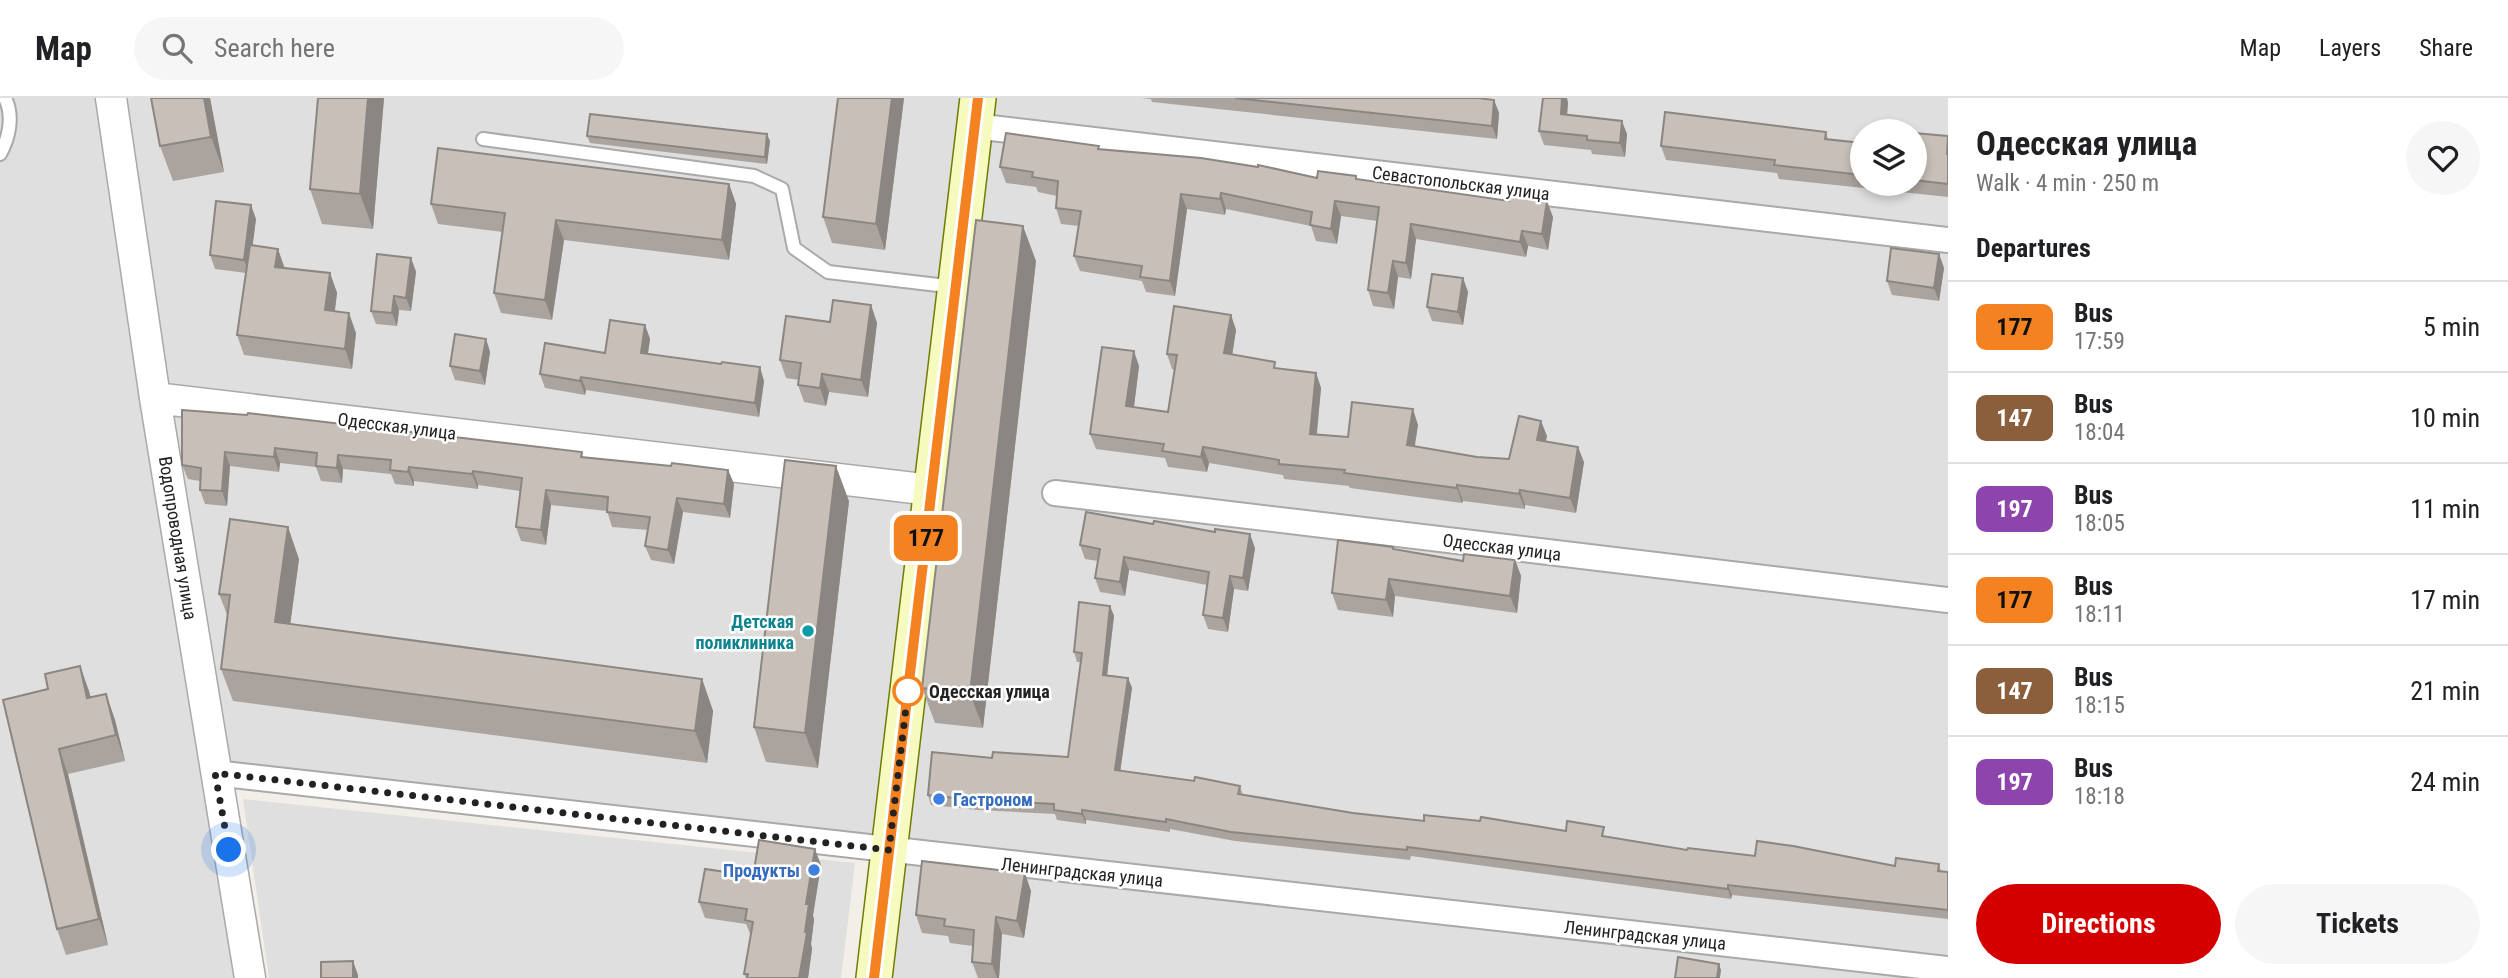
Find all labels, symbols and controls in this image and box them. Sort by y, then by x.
search box [134,17,624,80]
text: Map [35,29,92,68]
icon: search [158,29,196,67]
text: Search here [214,33,335,63]
text: Map [2240,34,2281,62]
text: Layers [2319,34,2381,62]
text: Share [2419,34,2473,62]
map controls [1850,119,1927,196]
button: layers [1850,119,1927,196]
button: heart [2406,121,2480,195]
text: Одесская улица [1976,124,2197,163]
street label: Севастопольская улица [1371,162,1551,204]
text: Walk · 4 min · 250 m [1976,170,2159,197]
text: Departures [1976,233,2091,263]
text: Bus [2074,298,2113,328]
text: 5 min [2423,312,2480,342]
text: 177 [1996,313,2033,341]
text: 17:59 [2074,328,2125,355]
text: Bus [2074,389,2113,419]
text: 10 min [2410,403,2480,433]
text: 147 [1996,404,2033,432]
street label: Одесская улица [337,408,457,444]
text: 18:04 [2074,419,2125,446]
street label: Водопроводная улица [155,455,201,621]
text: Bus [2074,480,2113,510]
text: 11 min [2410,494,2480,524]
text: 197 [1996,495,2033,523]
text: 18:05 [2074,510,2125,537]
line badge: 177 [886,515,966,561]
text: 177 [908,524,944,552]
street label: Одесская улица [1442,529,1562,565]
text: Bus [2074,571,2113,601]
text: 17 min [2410,585,2480,615]
text: 177 [1996,586,2033,614]
text: 18:11 [2074,601,2125,628]
place label: Детская поликлиника [696,611,794,653]
marker: Детская поликлиника [800,623,816,639]
text: Bus [2074,662,2113,692]
marker: Одесская улица [893,676,923,706]
text: 21 min [2410,676,2480,706]
text: 147 [1996,677,2033,705]
place label: Одесская улица [929,681,1050,702]
text: 18:15 [2074,692,2125,719]
text: Bus [2074,753,2113,783]
text: 24 min [2410,767,2480,797]
text: 197 [1996,768,2033,796]
text: 18:18 [2074,783,2125,810]
place label: Гастроном [953,789,1033,810]
marker: Гастроном [931,791,947,807]
your location [211,832,246,867]
street label: Ленинградская улица [1000,853,1164,891]
place label: Продукты [723,860,800,881]
marker: Продукты [806,862,822,878]
button: Directions [1976,884,2221,964]
button: Tickets [2235,884,2480,964]
street label: Ленинградская улица [1563,916,1727,954]

